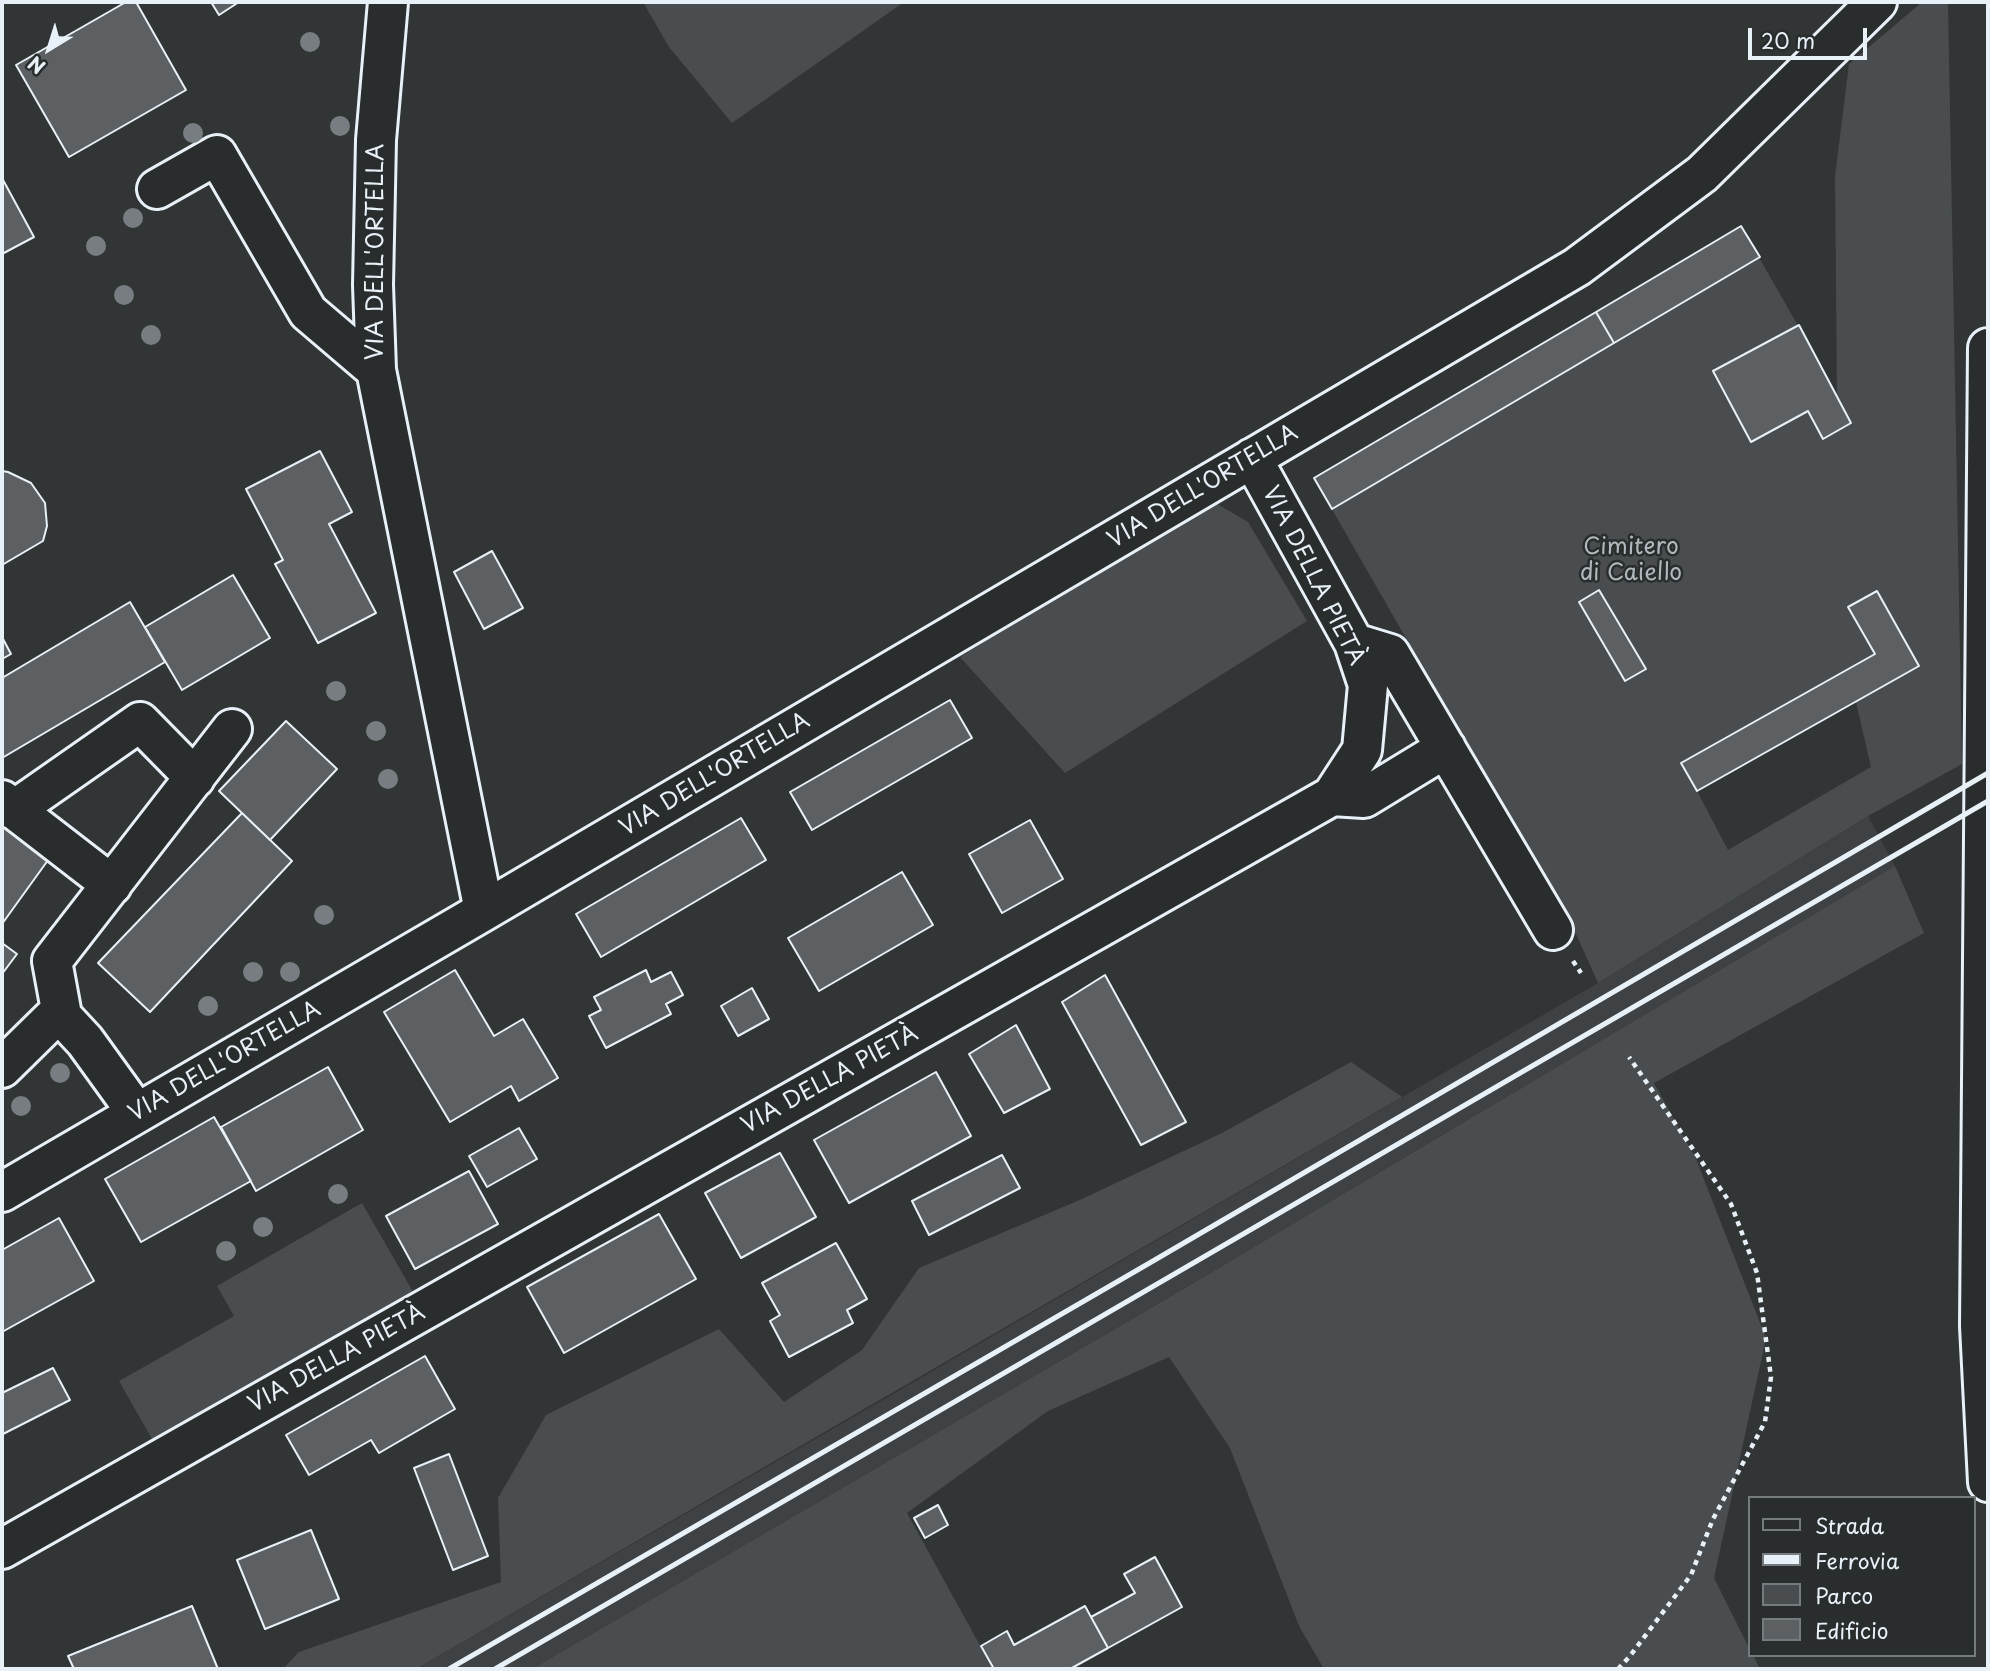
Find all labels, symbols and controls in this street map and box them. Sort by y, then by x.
north arrow [14,14,84,84]
scale bar [1752,14,1871,58]
text: 20 m [1761,24,1815,56]
text: N [22,50,51,81]
street label: VIA DELL'ORTELLA [363,144,391,360]
street label: VIA DELL'ORTELLA [1103,419,1303,555]
street label: VIA DELLA PIETÀ [1256,482,1370,670]
park label: Cimitero di Caiello [1580,534,1682,588]
street label: VIA DELL'ORTELLA [615,707,815,843]
street label: VIA DELL'ORTELLA [124,996,326,1128]
street label: VIA DELLA PIETÀ [737,1020,923,1140]
street label: VIA DELLA PIETÀ [244,1299,430,1419]
legend [1748,1496,1976,1657]
text: Strada [1815,1509,1884,1541]
text: Ferrovia [1815,1544,1899,1576]
text: Parco [1815,1579,1873,1611]
text: Edificio [1815,1614,1888,1646]

